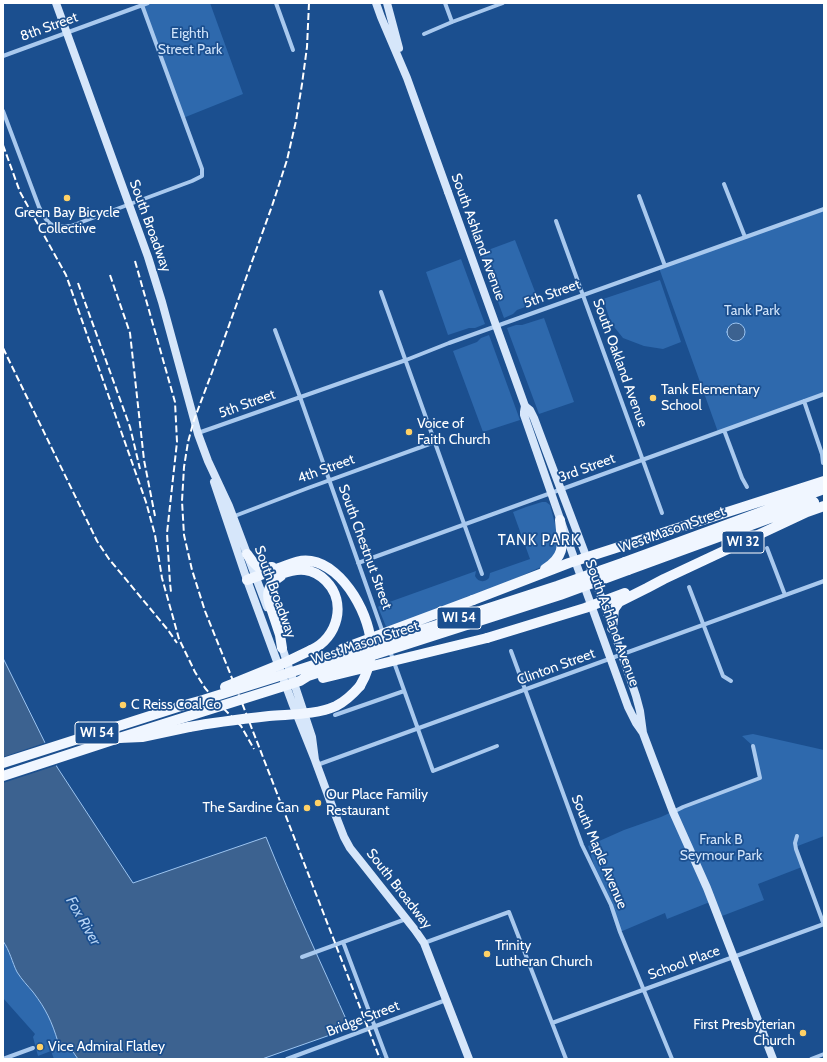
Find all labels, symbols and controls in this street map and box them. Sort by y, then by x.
street label: 8th Street [18,9,80,45]
park label: Eighth Street Park [158,26,222,58]
street label: South Ashland Avenue [447,171,509,303]
street label: South Broadway [126,178,174,274]
marker: Green Bay Bicycle Collective [62,193,72,203]
place label: Green Bay Bicycle Collective [14,205,120,238]
street label: 5th Street [521,276,583,312]
street label: South Oakland Avenue [589,296,651,430]
park label: Tank Park [724,303,780,319]
place label: Tank Elementary School [661,382,760,414]
street label: 5th Street [216,386,278,422]
marker: Tank Elementary School [648,393,658,403]
place label: Voice of Faith Church [417,416,490,448]
marker: Voice of Faith Church [404,427,414,437]
street label: 3rd Street [557,450,617,486]
street label: 4th Street [295,451,357,487]
street label: South Chestnut Street [335,482,395,612]
street label: West Mason Street [617,503,727,557]
road number: WI 32 [722,531,764,553]
district label: TANK PARK [498,532,580,550]
street label: South Broadway [251,544,299,640]
street label: South Ashland Avenue [581,557,643,689]
road number: WI 54 [437,607,481,629]
street label: West Mason Street [309,618,421,668]
street label: Clinton Street [515,645,597,689]
place label: C Reiss Coal Co [131,697,221,713]
marker: C Reiss Coal Co [118,700,128,710]
road number: WI 54 [75,722,119,744]
place label: Our Place Familiy Restaurant [326,787,428,820]
street label: South Maple Avenue [567,792,631,912]
marker: Our Place Familiy Restaurant [313,798,323,808]
place label: The Sardine Can [203,800,299,816]
marker: The Sardine Can [302,803,312,813]
park label: Frank B Seymour Park [680,832,762,864]
street label: South Broadway [363,846,435,932]
water label: Fox River [62,893,104,949]
place label: Trinity Lutheran Church [495,938,592,970]
street label: School Place [646,942,722,984]
marker: Trinity Lutheran Church [482,949,492,959]
street label: Bridge Street [324,997,402,1041]
place label: First Presbyterian Church [693,1017,795,1050]
marker: First Presbyterian Church [798,1028,808,1038]
place label: Vice Admiral Flatley [48,1039,165,1055]
marker: Vice Admiral Flatley [35,1042,45,1052]

